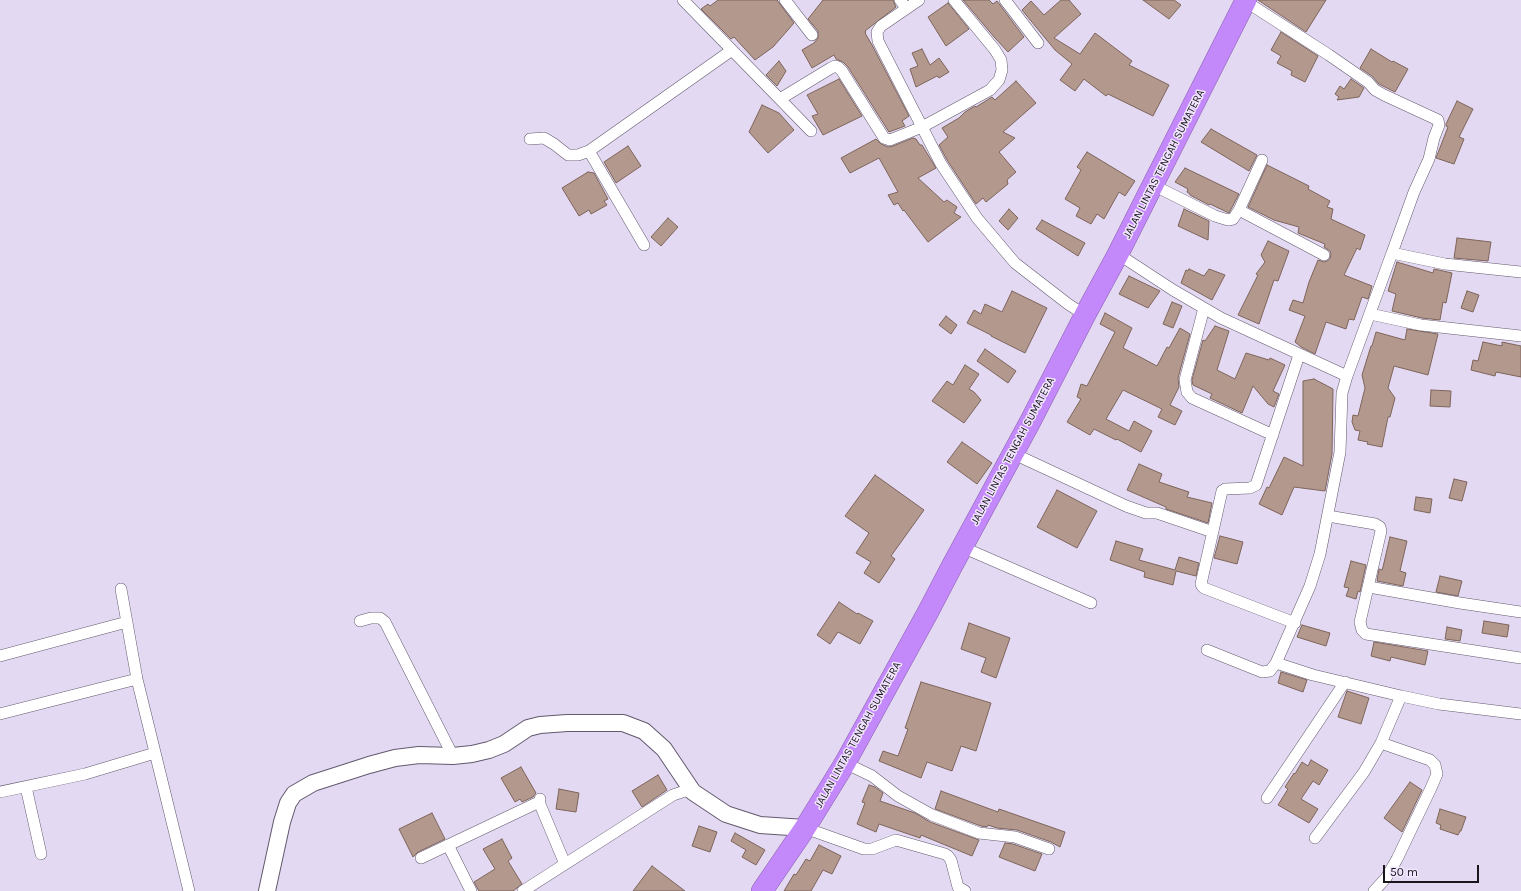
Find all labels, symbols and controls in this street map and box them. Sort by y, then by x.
street label: JALAN LINTAS TENGAH SUMATERA [1121,87,1207,241]
street label: JALAN LINTAS TENGAH SUMATERA [968,375,1058,527]
street label: JALAN LINTAS TENGAH SUMATERA [812,660,904,810]
scale bar [1385,857,1481,883]
text: 50 m [1390,865,1418,879]

